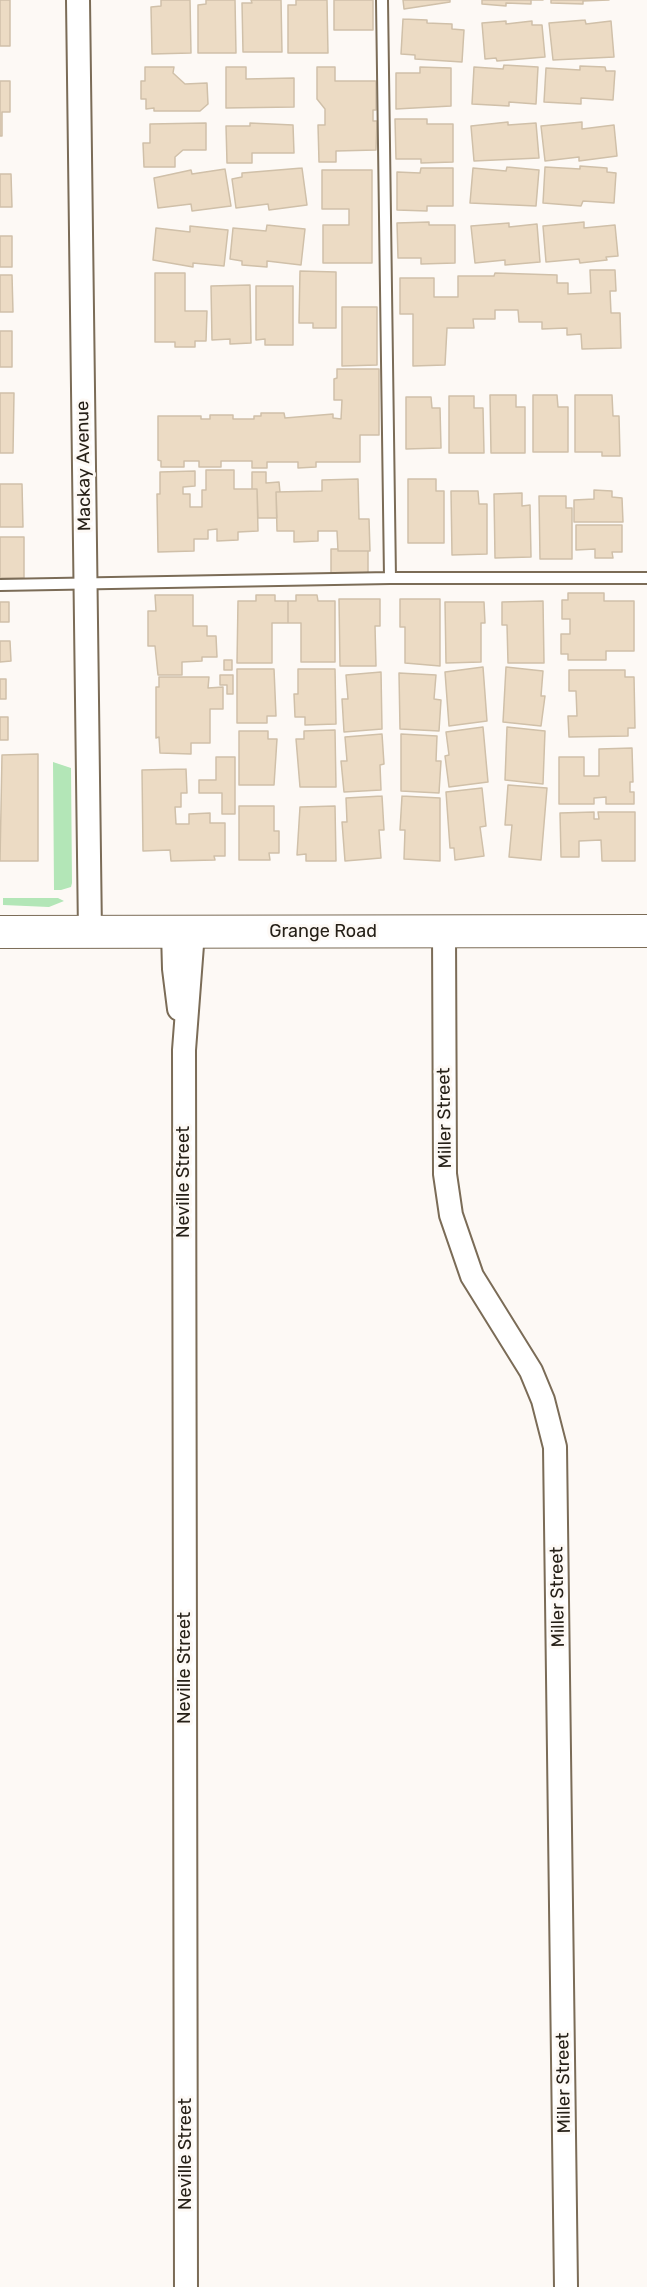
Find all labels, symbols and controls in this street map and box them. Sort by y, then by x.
street label: Mackay Avenue [72,401,96,531]
street label: Grange Road [269,921,377,943]
street label: Miller Street [433,1067,457,1169]
street label: Neville Street [173,1126,195,1238]
street label: Miller Street [546,1546,570,1648]
street label: Neville Street [174,1612,196,1724]
street label: Miller Street [552,2032,576,2134]
street label: Neville Street [175,2098,197,2210]

